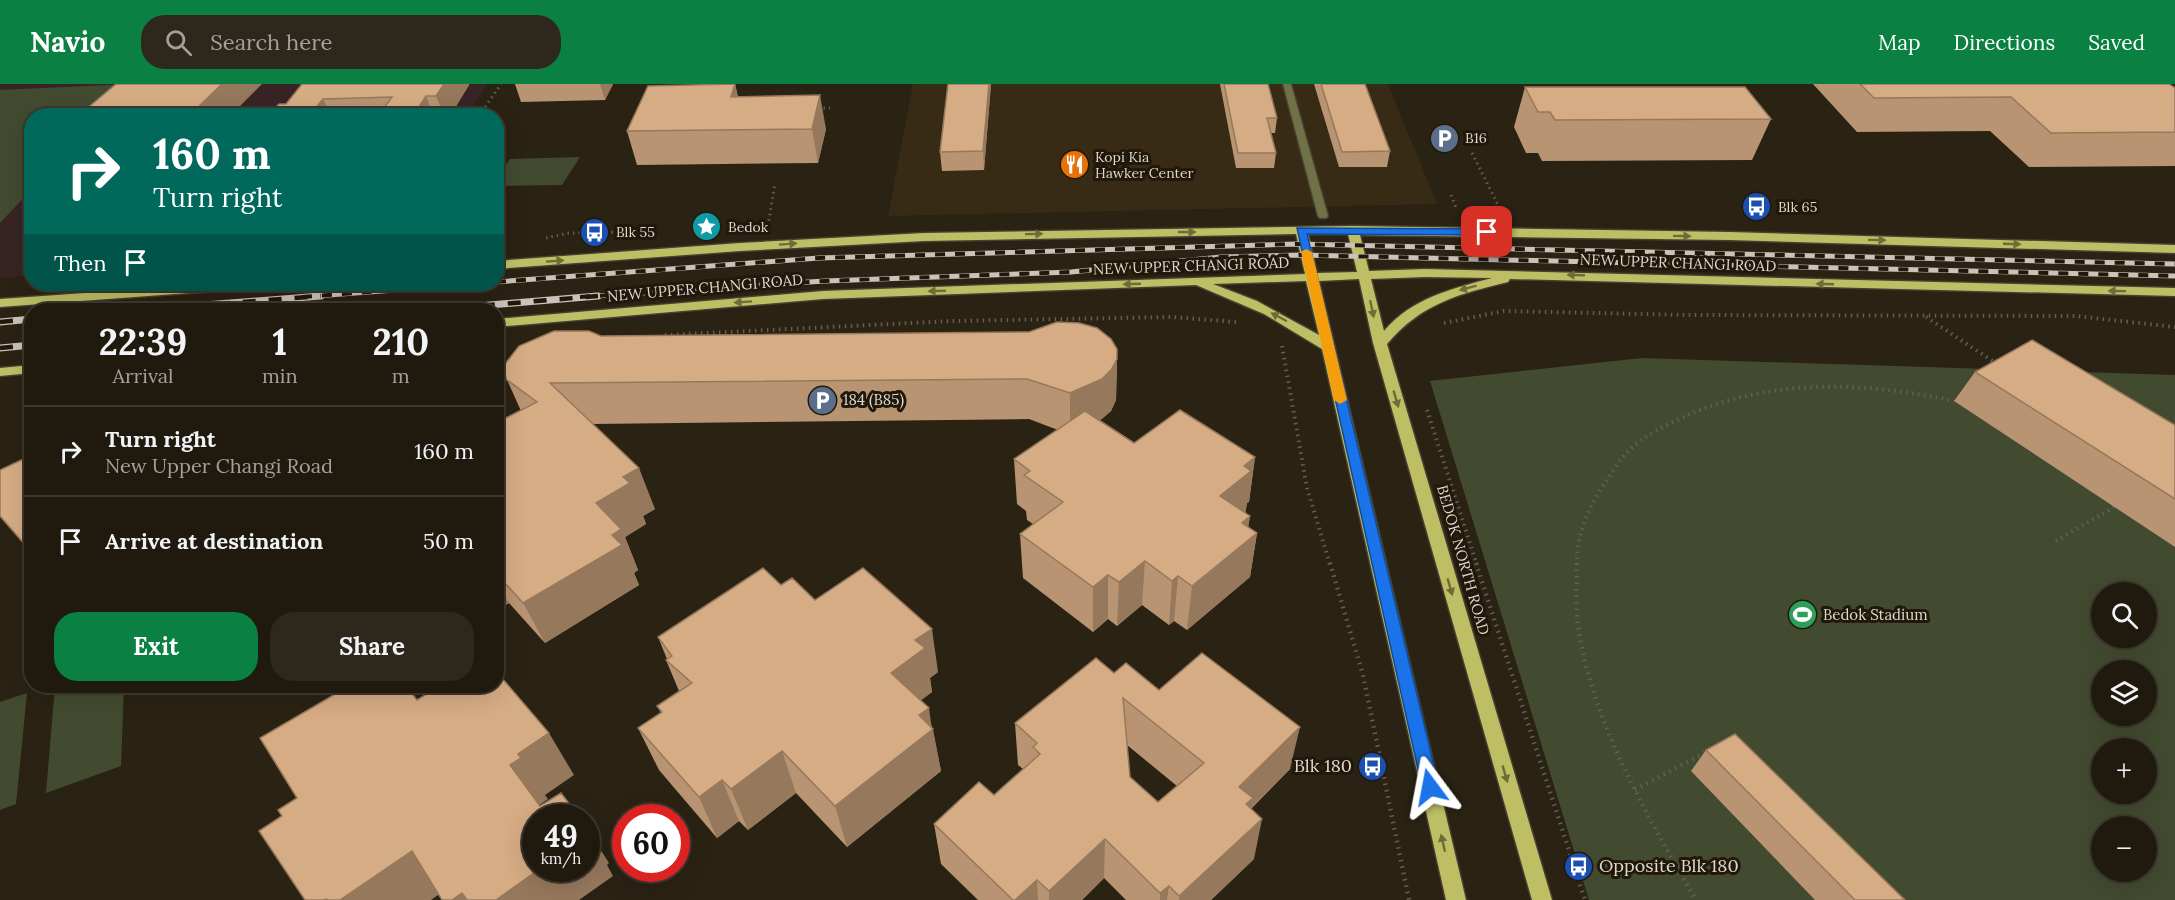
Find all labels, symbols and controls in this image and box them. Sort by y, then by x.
search box [141,15,561,69]
text: Navio [30,24,105,60]
icon: search [162,26,195,59]
text: Search here [210,28,332,56]
text: Map [1878,29,1921,56]
text: Directions [1954,29,2055,56]
text: Saved [2088,29,2145,56]
parking icon: B16 [1428,122,1460,154]
text: 160 m [153,127,271,181]
place label: B16 [1465,129,1487,147]
icon: right [54,132,132,210]
place label: Kopi Kia Hawker Center [1095,148,1194,182]
restaurant icon: Kopi Kia Hawker Center [1058,149,1090,181]
text: Turn right [153,180,282,214]
bus stop icon: Blk 65 [1741,191,1773,223]
place label: Blk 65 [1778,198,1817,216]
pin [1461,206,1512,257]
place icon: Bedok [691,211,723,243]
icon: arrive [1470,215,1503,248]
bus stop icon: Blk 55 [579,216,611,248]
place label: Bedok [728,218,769,236]
place label: Blk 55 [616,223,655,241]
one-way arrow [1177,227,1196,236]
one-way arrow [1024,229,1043,238]
one-way arrow [1672,231,1691,241]
one-way arrow [1867,236,1886,245]
one-way arrow [2002,239,2021,249]
one-way arrow [778,240,797,249]
icon: arrive [119,246,152,279]
text: Then [54,249,107,277]
street label: NEW UPPER CHANGI ROAD [1579,250,1777,275]
street label: NEW UPPER CHANGI ROAD [1092,253,1290,278]
one-way arrow [545,256,564,266]
street label: NEW UPPER CHANGI ROAD [606,269,804,306]
one-way arrow [1566,271,1585,280]
one-way arrow [1123,279,1142,289]
one-way arrow [1815,279,1834,289]
one-way arrow [1459,284,1477,294]
one-way arrow [2107,286,2126,296]
one-way arrow [928,287,947,296]
one-way arrow [733,297,752,307]
one-way arrow [1368,300,1378,319]
one-way arrow [1271,312,1288,322]
text: 22:39 [99,319,187,365]
text: 1 [272,319,287,365]
text: 210 [372,319,429,365]
text: Arrival [112,363,174,388]
text: min [262,363,298,388]
text: m [392,363,410,388]
parking icon: 184 (B85) [806,384,838,416]
place label: 184 (B85) [843,390,904,410]
one-way arrow [1392,390,1401,408]
text: Turn right [105,425,216,453]
icon: right [54,435,87,468]
text: 160 m [414,437,474,465]
text: New Upper Changi Road [105,453,333,478]
street label: BEDOK NORTH ROAD [1433,483,1494,637]
icon: arrive [54,525,87,558]
text: Arrive at destination [105,527,323,555]
text: 50 m [423,527,474,555]
one-way arrow [1446,578,1455,596]
map controls [2091,582,2157,882]
button: search [2091,582,2157,648]
sports icon: Bedok Stadium [1786,599,1818,631]
place label: Bedok Stadium [1823,605,1928,624]
button: Exit [54,612,258,681]
button: Share [270,612,474,681]
button: layers [2091,660,2157,726]
button: + [2091,738,2157,804]
bus stop icon: Blk 180 [1357,750,1389,782]
place label: Blk 180 [1294,754,1352,777]
position arrow [1398,755,1462,819]
one-way arrow [1501,765,1510,783]
speed limit sign: 60 [612,804,690,882]
button: − [2091,816,2157,882]
text: 49 [544,817,578,855]
one-way arrow [1438,834,1448,852]
text: km/h [541,849,581,868]
bus stop icon: Opposite Blk 180 [1562,850,1594,882]
place label: Opposite Blk 180 [1599,854,1739,877]

